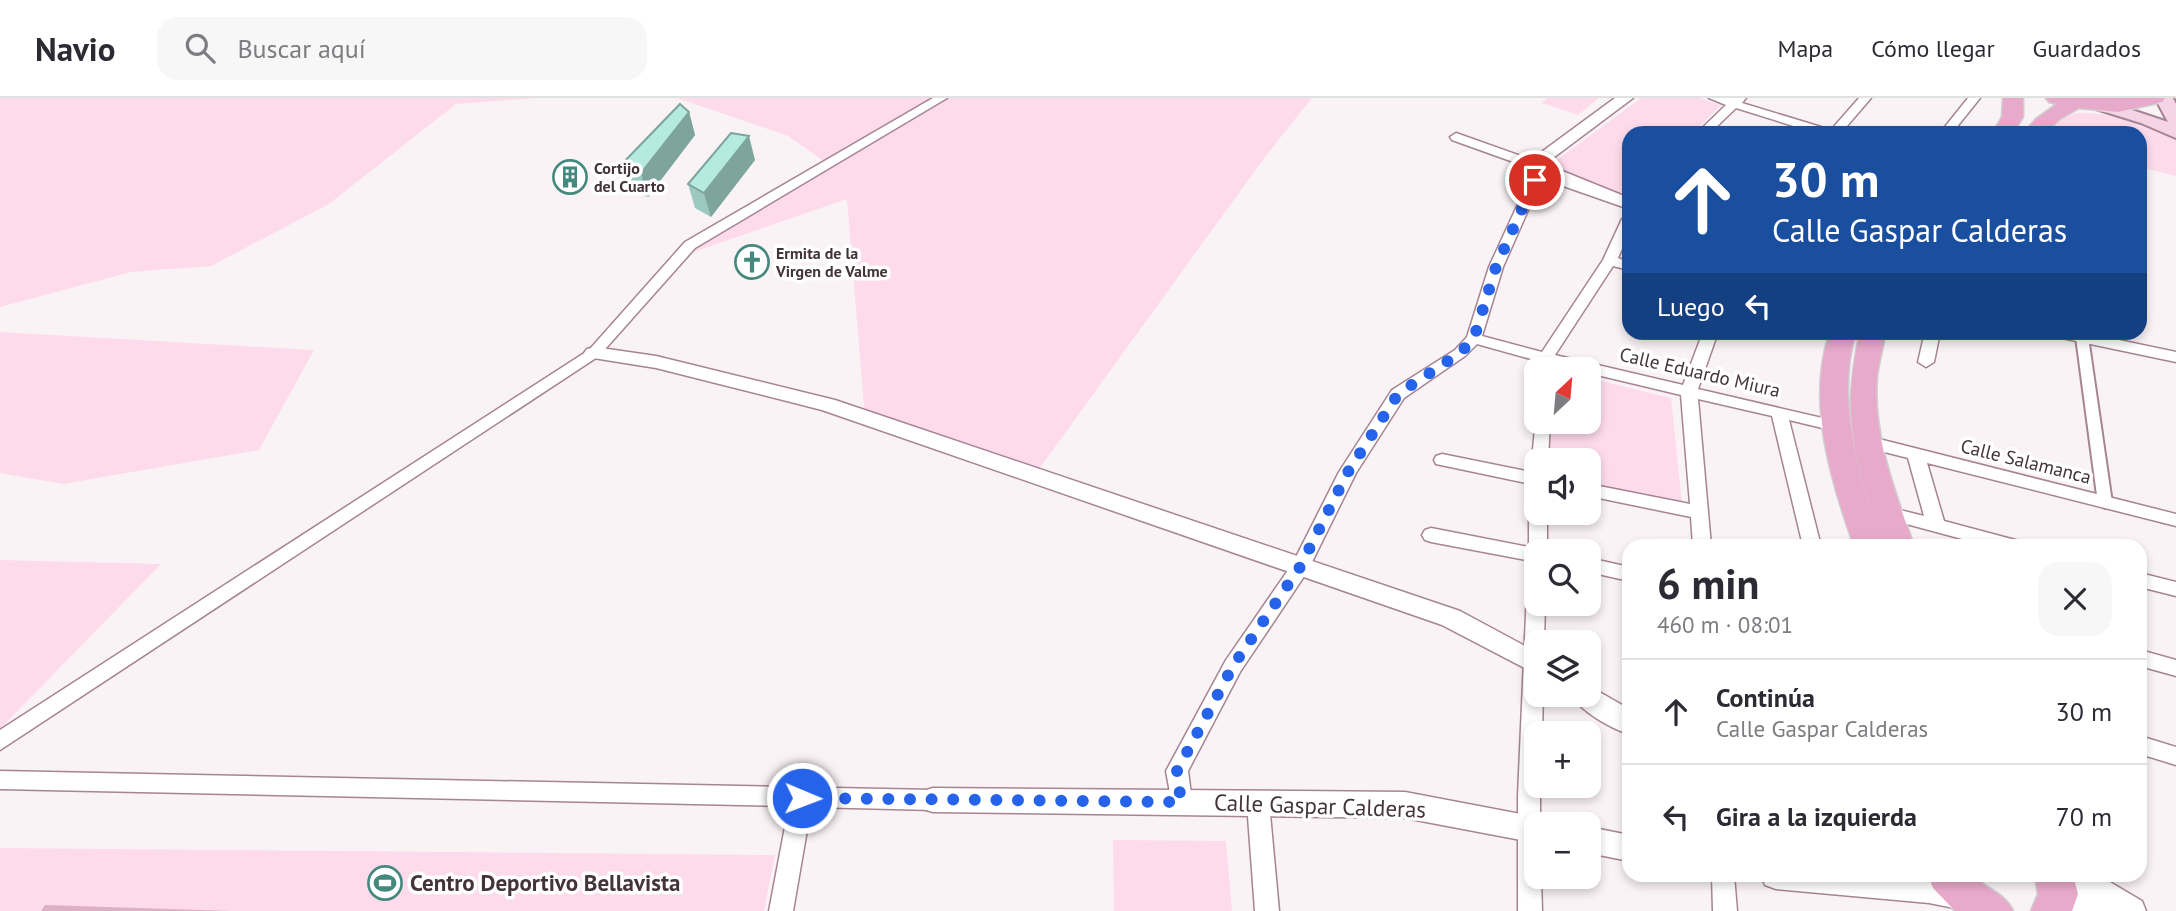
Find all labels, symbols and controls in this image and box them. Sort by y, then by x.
search box [157,17,647,80]
text: Navio [35,27,115,70]
icon: search [181,29,219,67]
text: Buscar aquí [237,32,366,65]
text: Mapa [1777,33,1833,64]
text: Cómo llegar [1871,33,1995,64]
text: Guardados [2033,33,2141,64]
text: 30 m [1772,147,1879,211]
pin [1505,150,1565,210]
icon: ahead [1657,154,1748,245]
building icon: Cortijo del Cuarto [551,158,589,196]
place label: Cortijo del Cuarto [594,158,665,196]
icon: arrive [1516,161,1554,199]
text: Calle Gaspar Calderas [1772,209,2067,251]
church icon: Ermita de la Virgen de Valme [733,243,771,281]
place label: Ermita de la Virgen de Valme [775,243,888,281]
icon: left [1739,287,1777,325]
text: Luego [1657,290,1725,323]
street label: Calle Eduardo Miura [1617,342,1783,402]
north arrow [1524,357,1601,434]
map controls [1524,357,1601,889]
street label: Calle Salamanca [1958,433,2094,489]
button: sound [1524,448,1601,525]
button: search [1524,539,1601,616]
text: 6 min [1657,556,1759,611]
button: close [2038,562,2112,636]
text: 460 m · 08:01 [1657,610,1793,639]
button: layers [1524,630,1601,707]
text: Continúa [1716,681,1815,714]
icon: ahead [1657,693,1695,731]
text: 30 m [2056,695,2112,728]
text: Calle Gaspar Calderas [1716,714,1928,743]
button: + [1524,721,1601,798]
position arrow [765,761,839,835]
street label: Calle Gaspar Calderas [1213,787,1427,824]
icon: left [1657,798,1695,836]
text: Gira a la izquierda [1716,800,1917,833]
text: 70 m [2056,800,2112,833]
button: − [1524,812,1601,889]
sports icon: Centro Deportivo Bellavista [366,864,404,902]
place label: Centro Deportivo Bellavista [410,868,680,897]

